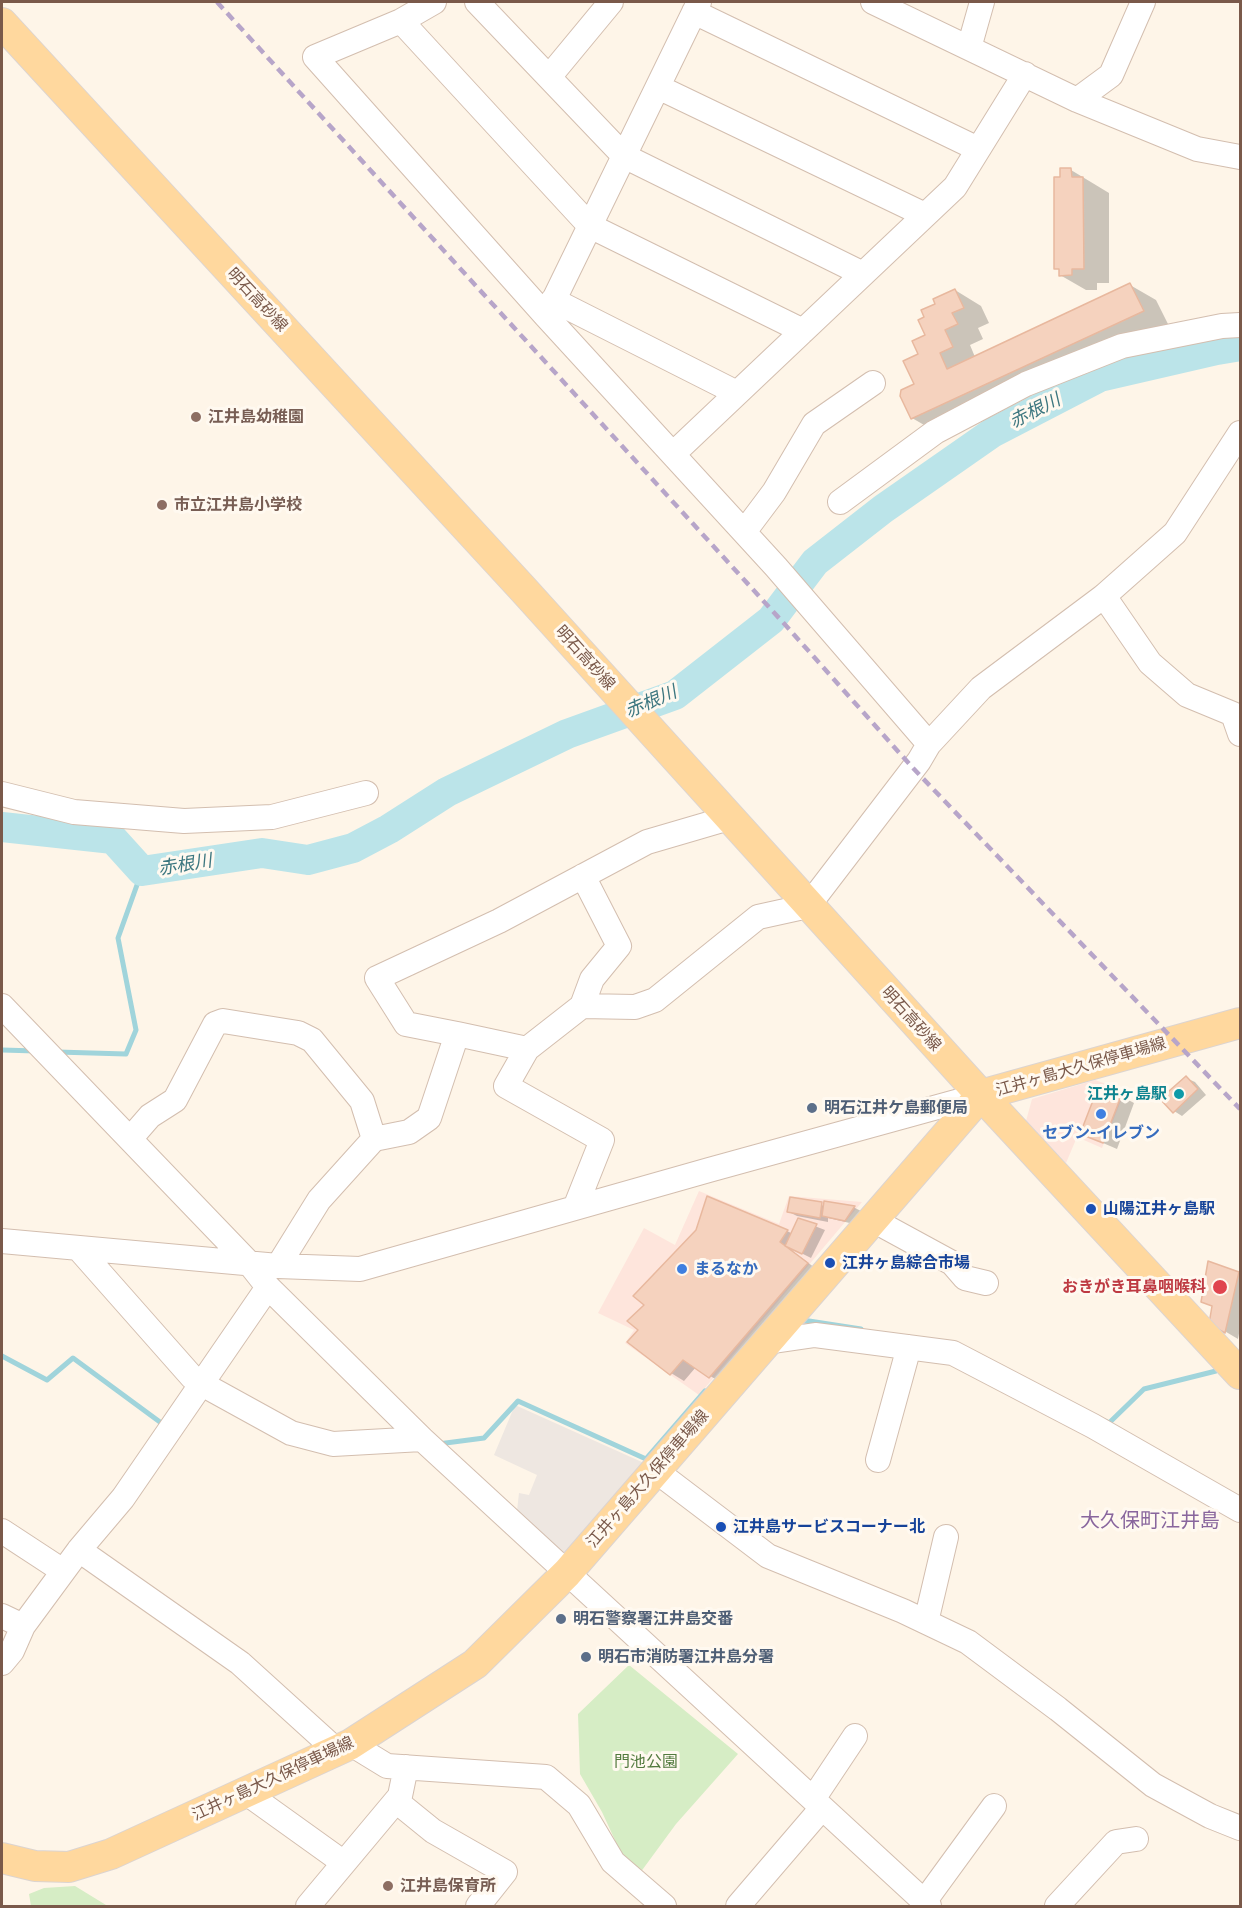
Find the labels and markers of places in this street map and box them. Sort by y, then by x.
place label: 江井島幼稚園 [208,407,304,427]
marker: 江井島幼稚園 [189,410,203,424]
place label: 市立江井島小学校 [174,495,302,515]
marker: 市立江井島小学校 [155,498,169,512]
place label: 江井ヶ島駅 [1087,1084,1167,1104]
marker: 江井ヶ島駅 [1172,1087,1186,1101]
place label: 明石江井ケ島郵便局 [824,1098,968,1118]
marker: 明石江井ケ島郵便局 [805,1101,819,1115]
marker: セブン-イレブン [1094,1107,1108,1121]
place label: セブン-イレブン [1042,1123,1160,1143]
place label: 山陽江井ヶ島駅 [1103,1199,1215,1219]
marker: 山陽江井ヶ島駅 [1084,1202,1098,1216]
place label: 江井ヶ島綜合市場 [842,1253,970,1273]
marker: 江井ヶ島綜合市場 [823,1256,837,1270]
place label: まるなか [694,1259,758,1279]
marker: まるなか [675,1262,689,1276]
place label: おきがき耳鼻咽喉科 [1062,1277,1206,1297]
marker: おきがき耳鼻咽喉科 [1211,1278,1229,1296]
place label: 江井島サービスコーナー北 [733,1517,925,1537]
marker: 江井島サービスコーナー北 [714,1520,728,1534]
place label: 明石警察署江井島交番 [573,1609,733,1629]
marker: 明石警察署江井島交番 [554,1612,568,1626]
place label: 明石市消防署江井島分署 [598,1647,774,1667]
marker: 明石市消防署江井島分署 [579,1650,593,1664]
place label: 江井島保育所 [400,1876,496,1896]
marker: 江井島保育所 [381,1879,395,1893]

